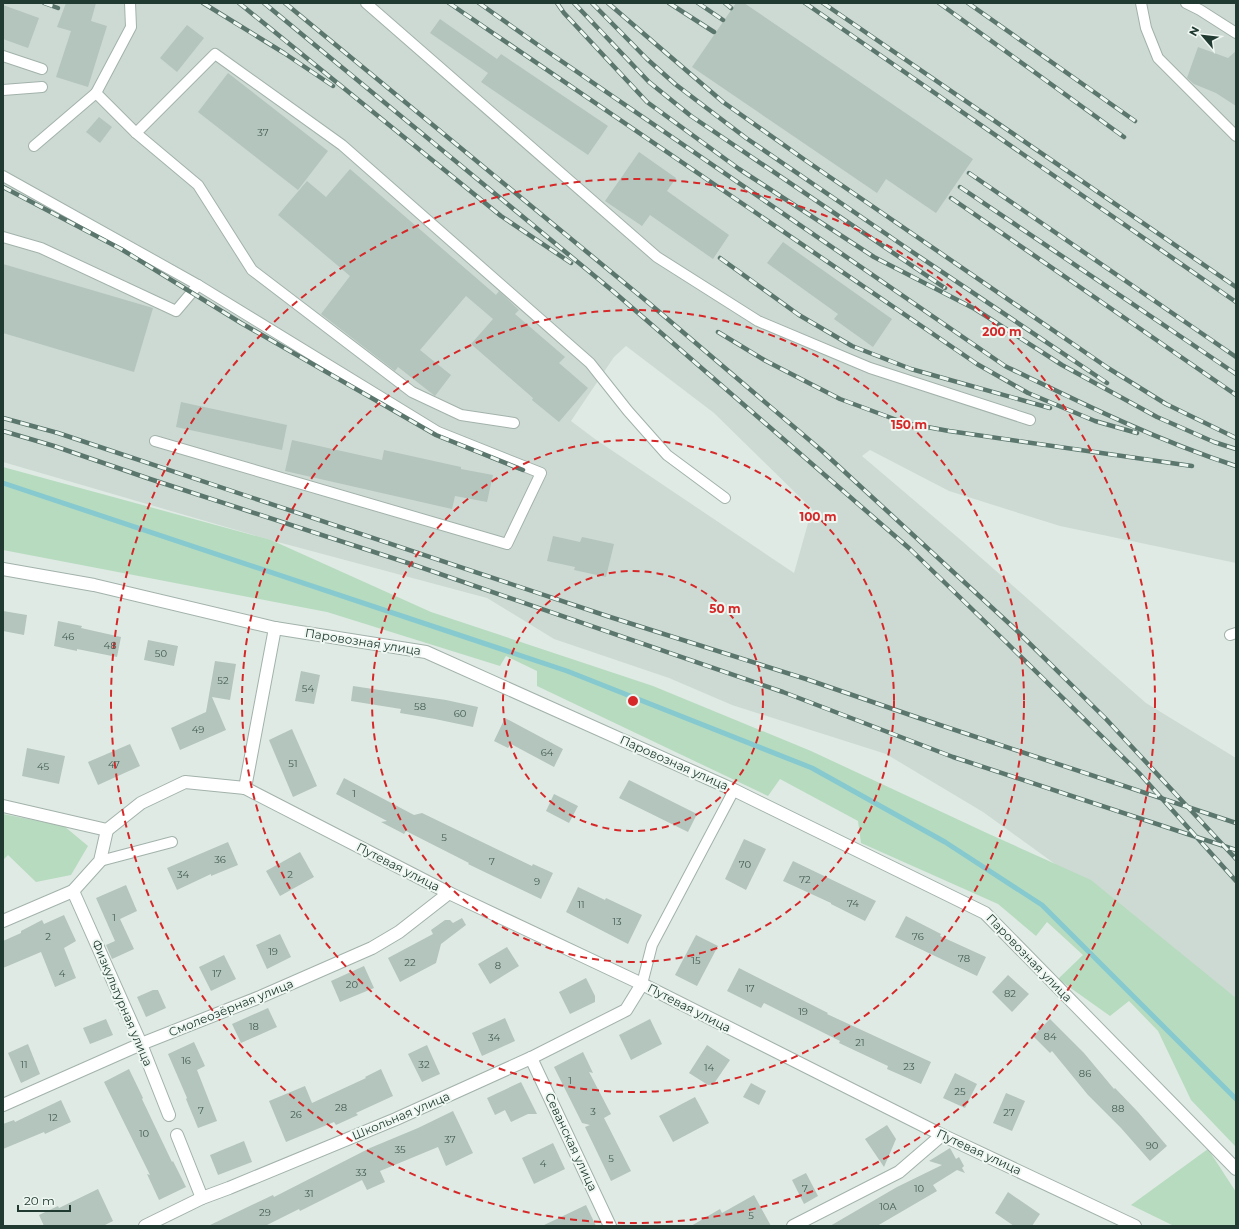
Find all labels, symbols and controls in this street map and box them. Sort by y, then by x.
north arrow [1183,16,1223,56]
text: N [1186,24,1202,39]
house number: 37 [257,126,269,139]
text: 200 m [982,324,1022,339]
text: 150 m [891,417,927,432]
text: 100 m [800,509,836,524]
text: 50 m [709,601,741,616]
street label: Паровозная улица [304,625,422,658]
house number: 46 [62,630,74,643]
house number: 48 [103,639,117,652]
house number: 50 [155,647,168,660]
house number: 52 [217,674,229,687]
house number: 54 [302,682,315,695]
centre of rings [626,694,640,708]
house number: 58 [414,700,426,713]
house number: 60 [454,707,467,720]
house number: 49 [192,723,204,736]
street label: Паровозная улица [618,732,731,793]
house number: 64 [541,746,554,759]
house number: 51 [288,757,298,770]
house number: 47 [108,758,120,771]
house number: 45 [37,760,49,773]
house number: 1 [352,787,356,800]
house number: 5 [441,831,447,844]
street label: Путевая улица [354,839,442,894]
house number: 36 [214,853,226,866]
house number: 7 [489,855,495,868]
house number: 70 [739,858,752,871]
house number: 34 [177,868,190,881]
house number: 2 [287,868,293,881]
house number: 72 [799,873,811,886]
house number: 9 [534,875,540,888]
house number: 74 [847,897,859,910]
house number: 11 [577,898,585,911]
street label: Паровозная улица [983,910,1075,1005]
house number: 1 [112,911,116,924]
house number: 13 [612,915,622,928]
house number: 2 [45,930,51,943]
house number: 76 [912,930,924,943]
street label: Физкультурная улица [89,937,156,1068]
house number: 19 [268,945,278,958]
house number: 78 [958,952,970,965]
house number: 15 [691,954,701,967]
house number: 22 [404,956,416,969]
house number: 8 [495,959,501,972]
house number: 4 [59,967,66,980]
house number: 17 [212,967,222,980]
street label: Смолеозёрная улица [166,976,295,1039]
house number: 20 [346,978,359,991]
street label: Путевая улица [645,980,733,1035]
house number: 17 [745,982,755,995]
house number: 82 [1004,987,1016,1000]
house number: 19 [798,1005,808,1018]
house number: 18 [249,1020,259,1033]
house number: 84 [1044,1030,1057,1043]
house number: 34 [488,1031,501,1044]
house number: 21 [855,1036,865,1049]
house number: 16 [181,1054,191,1067]
house number: 11 [20,1058,28,1071]
house number: 32 [418,1058,430,1071]
house number: 23 [903,1060,915,1073]
house number: 14 [704,1061,714,1074]
house number: 86 [1079,1067,1091,1080]
house number: 1 [568,1074,572,1087]
house number: 25 [954,1085,966,1098]
street label: Школьная улица [350,1088,452,1143]
street label: Севанская улица [542,1090,601,1193]
house number: 28 [335,1101,347,1114]
house number: 88 [1112,1102,1124,1115]
house number: 7 [198,1104,204,1117]
house number: 3 [590,1105,596,1118]
house number: 27 [1003,1106,1015,1119]
house number: 26 [290,1108,302,1121]
house number: 12 [48,1111,58,1124]
street label: Путевая улица [935,1125,1024,1178]
house number: 10 [139,1127,149,1140]
house number: 37 [444,1133,456,1146]
house number: 90 [1146,1139,1159,1152]
house number: 35 [394,1143,406,1156]
house number: 5 [608,1152,614,1165]
house number: 4 [540,1157,547,1170]
house number: 33 [355,1166,367,1179]
house number: 7 [802,1182,808,1195]
house number: 10 [914,1182,924,1195]
scale bar [18,1187,70,1213]
house number: 31 [304,1187,314,1200]
text: 20 m [24,1193,55,1208]
house number: 10А [879,1200,897,1213]
house number: 29 [259,1206,271,1219]
house number: 5 [748,1209,754,1222]

